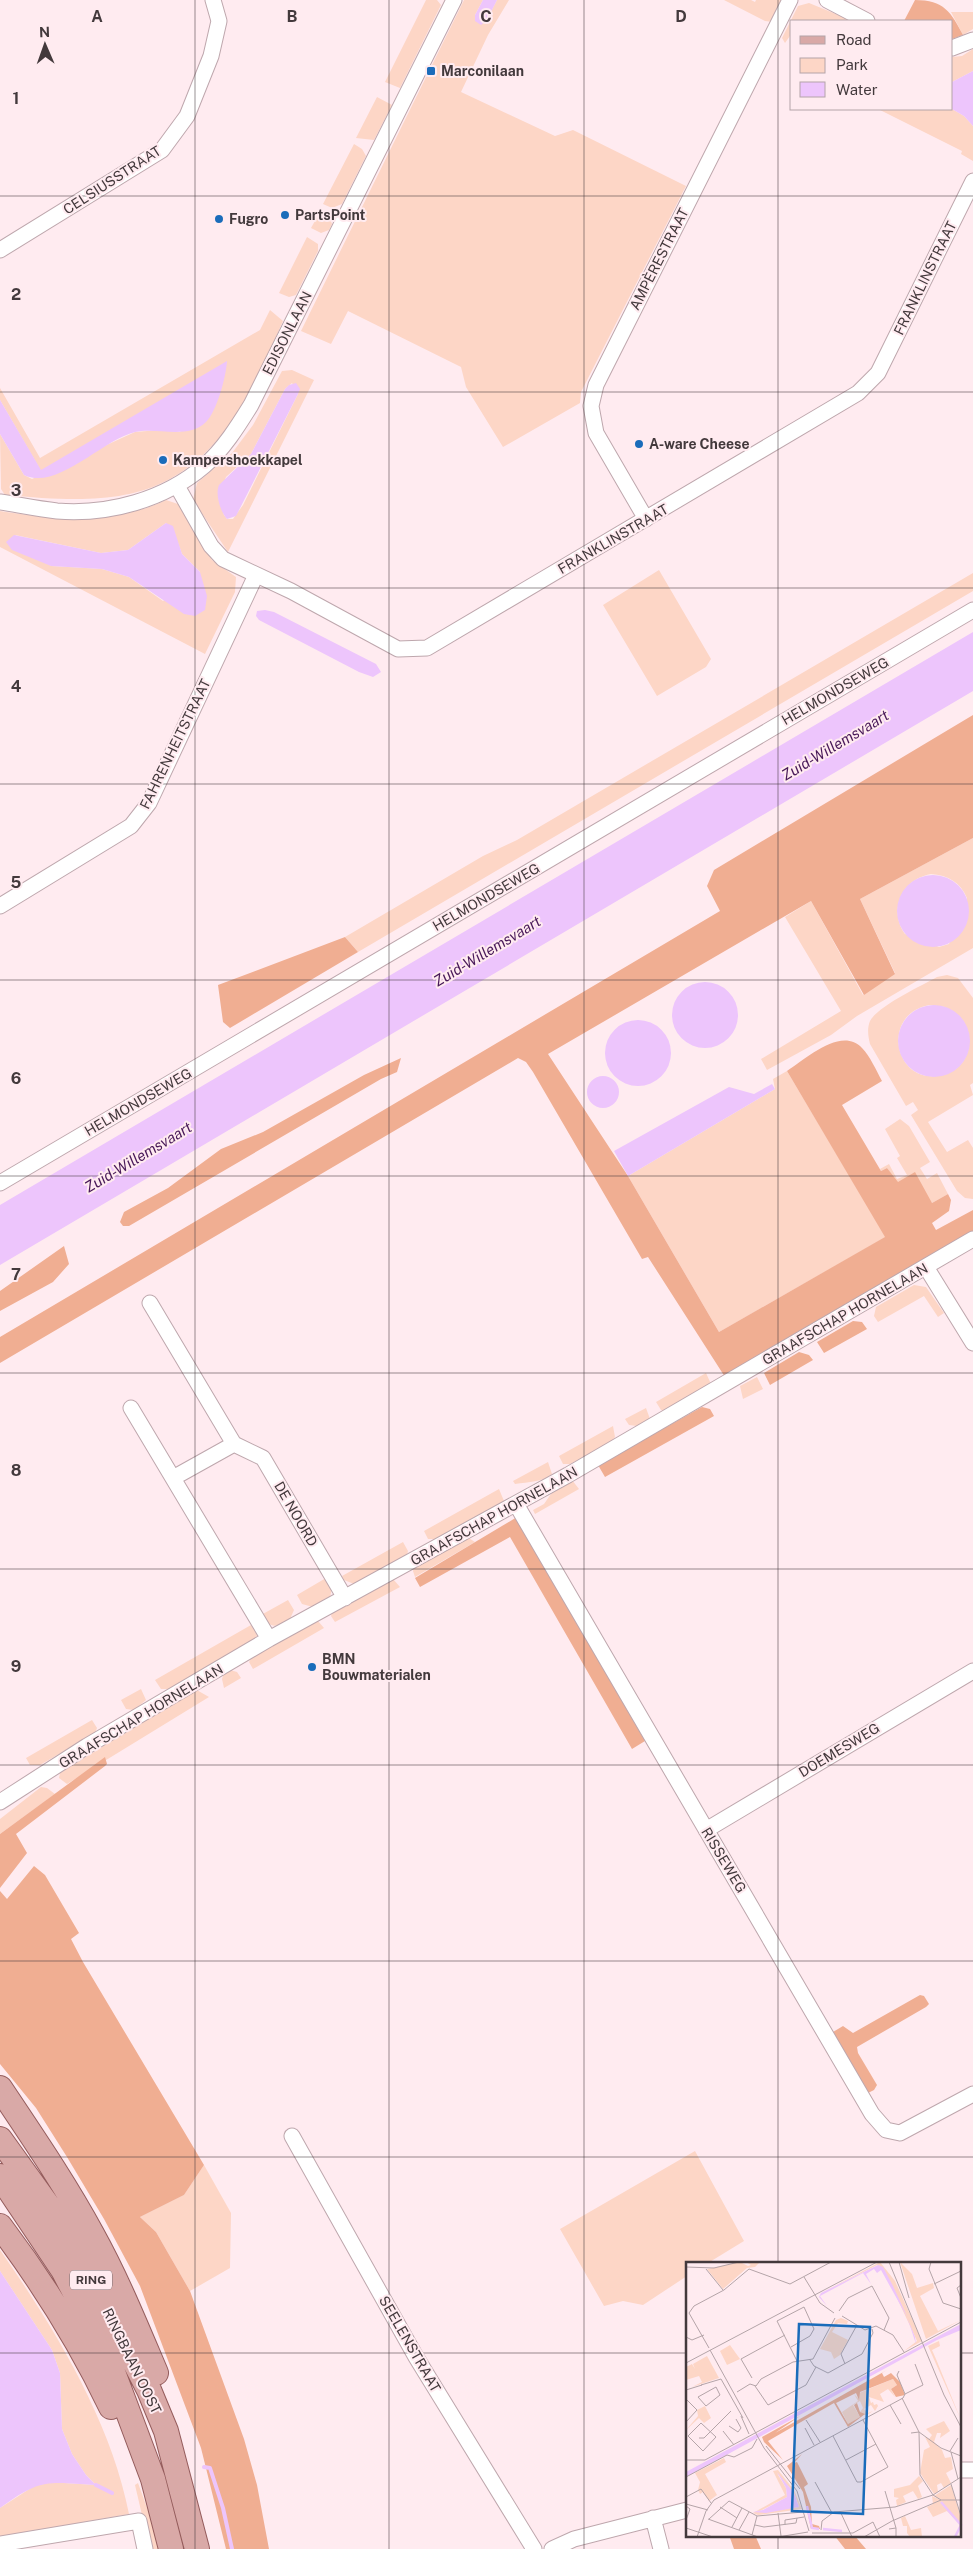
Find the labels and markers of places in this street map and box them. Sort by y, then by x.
place label: Marconilaan [441,63,524,79]
marker: Marconilaan [425,65,437,77]
place label: PartsPoint [295,207,366,223]
marker: PartsPoint [279,209,291,221]
place label: Fugro [229,211,268,227]
marker: Fugro [213,213,225,225]
place label: A-ware Cheese [649,436,749,452]
marker: A-ware Cheese [633,438,645,450]
place label: Kampershoekkapel [173,452,303,468]
marker: Kampershoekkapel [157,454,169,466]
place label: BMN Bouwmaterialen [322,1651,431,1683]
marker: BMN Bouwmaterialen [306,1661,318,1673]

